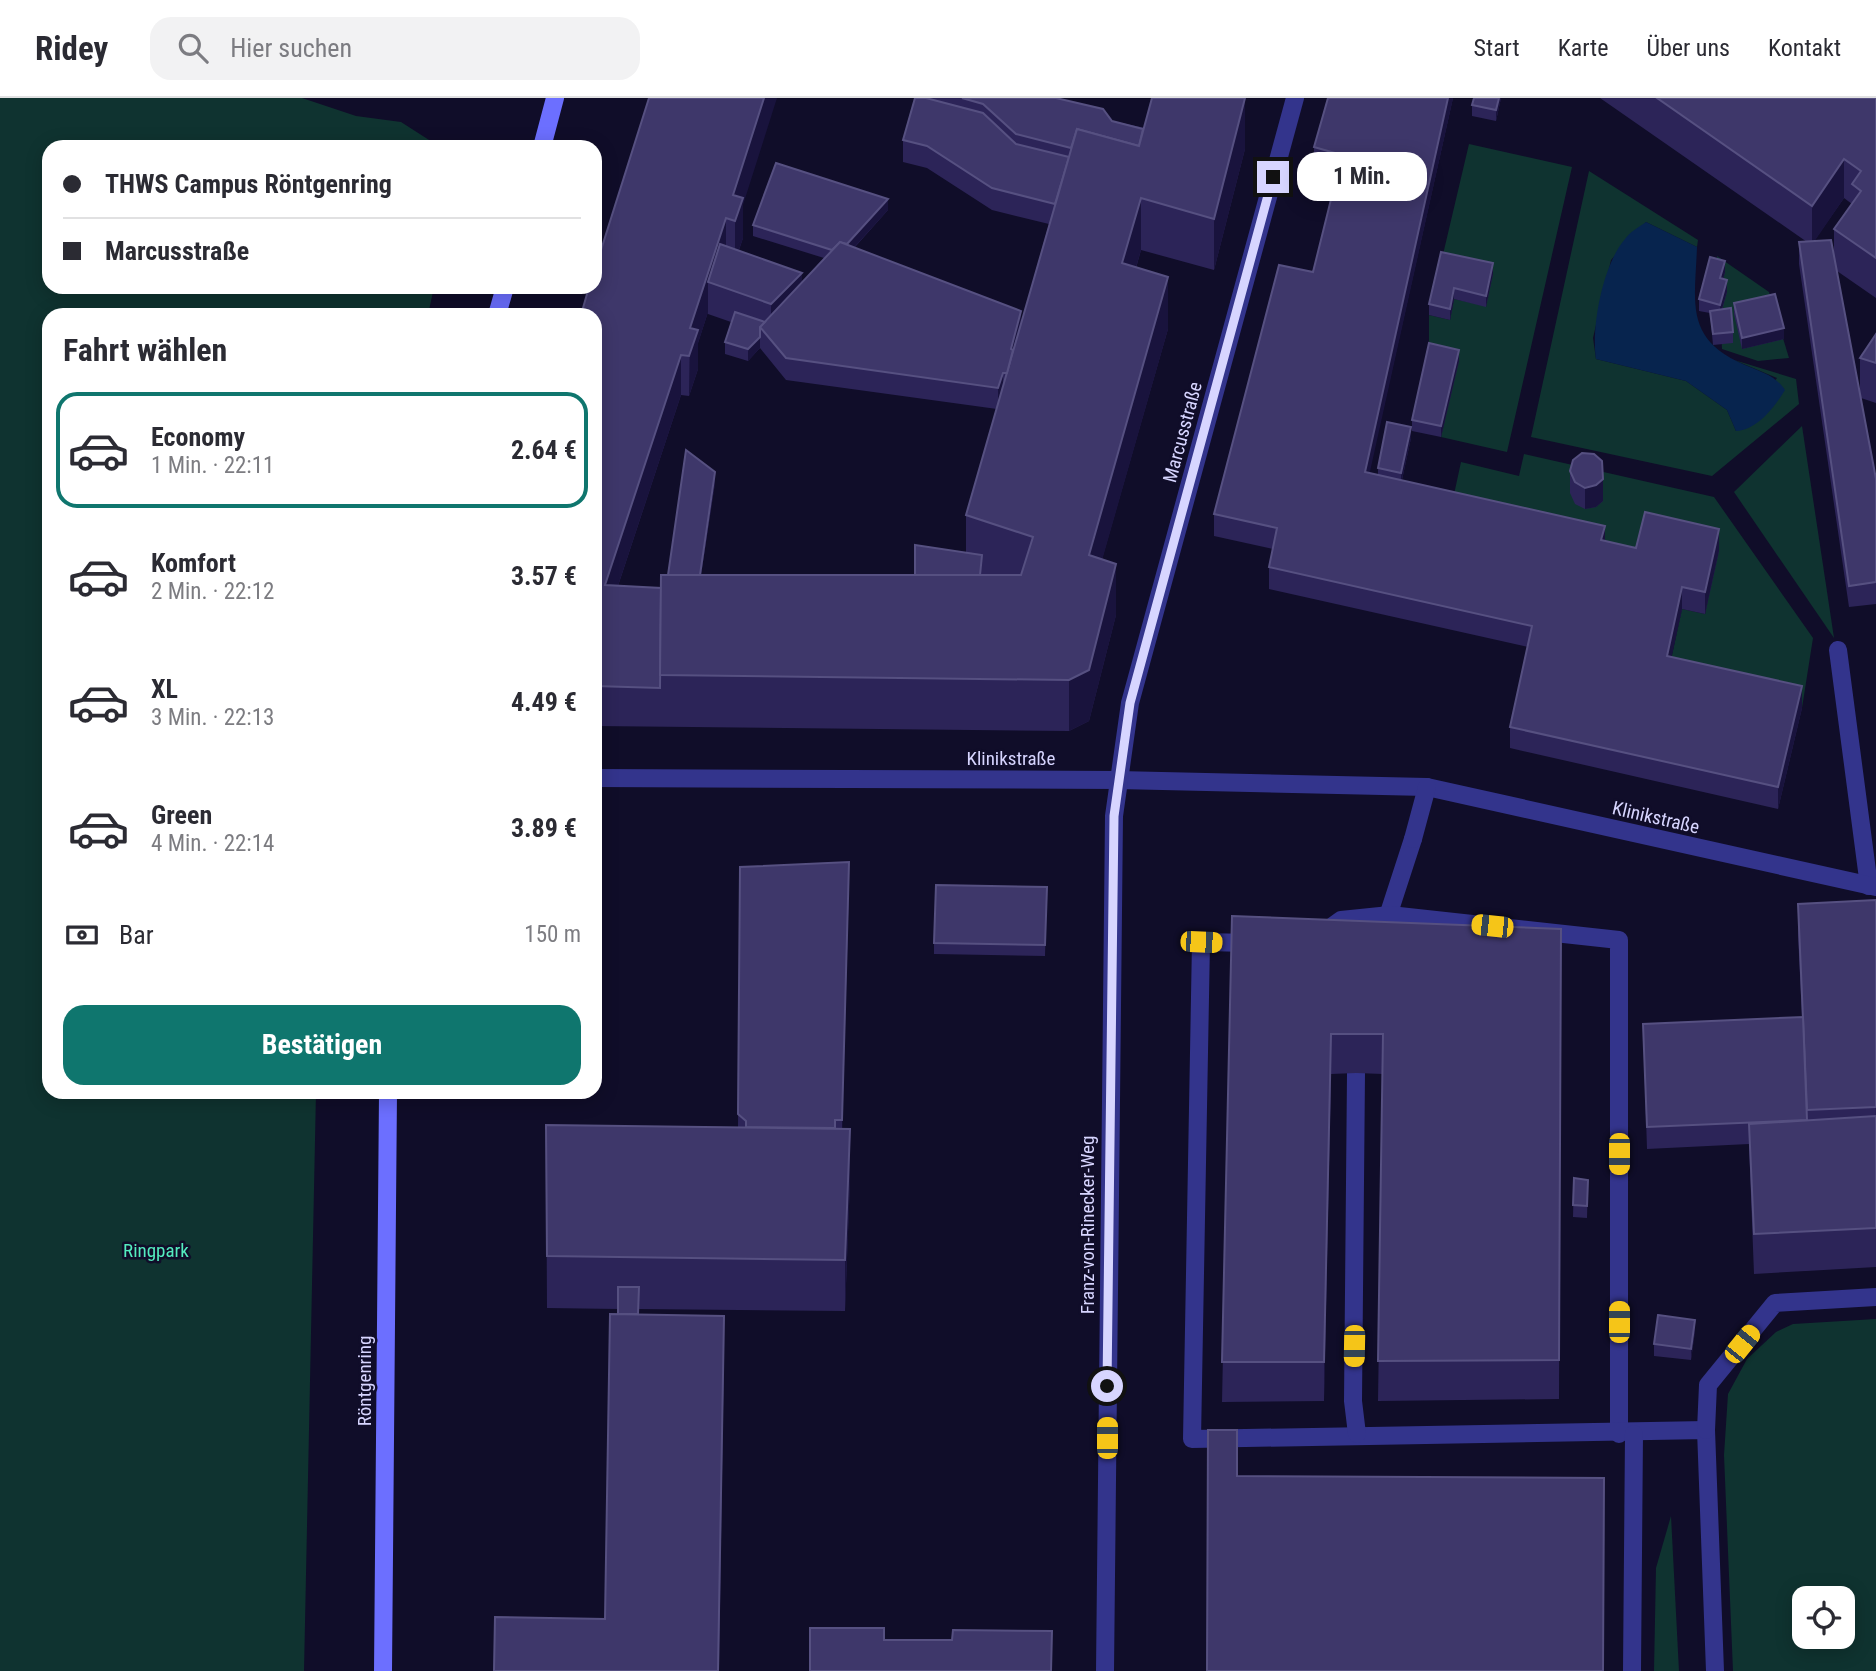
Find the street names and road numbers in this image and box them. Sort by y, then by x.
street label: Marcusstraße [1158,379,1207,485]
street label: Klinikstraße [967,747,1056,770]
street label: Klinikstraße [1610,796,1702,839]
street label: Franz-von-Rinecker-Weg [1076,1136,1099,1314]
street label: Röntgenring [353,1336,376,1426]

